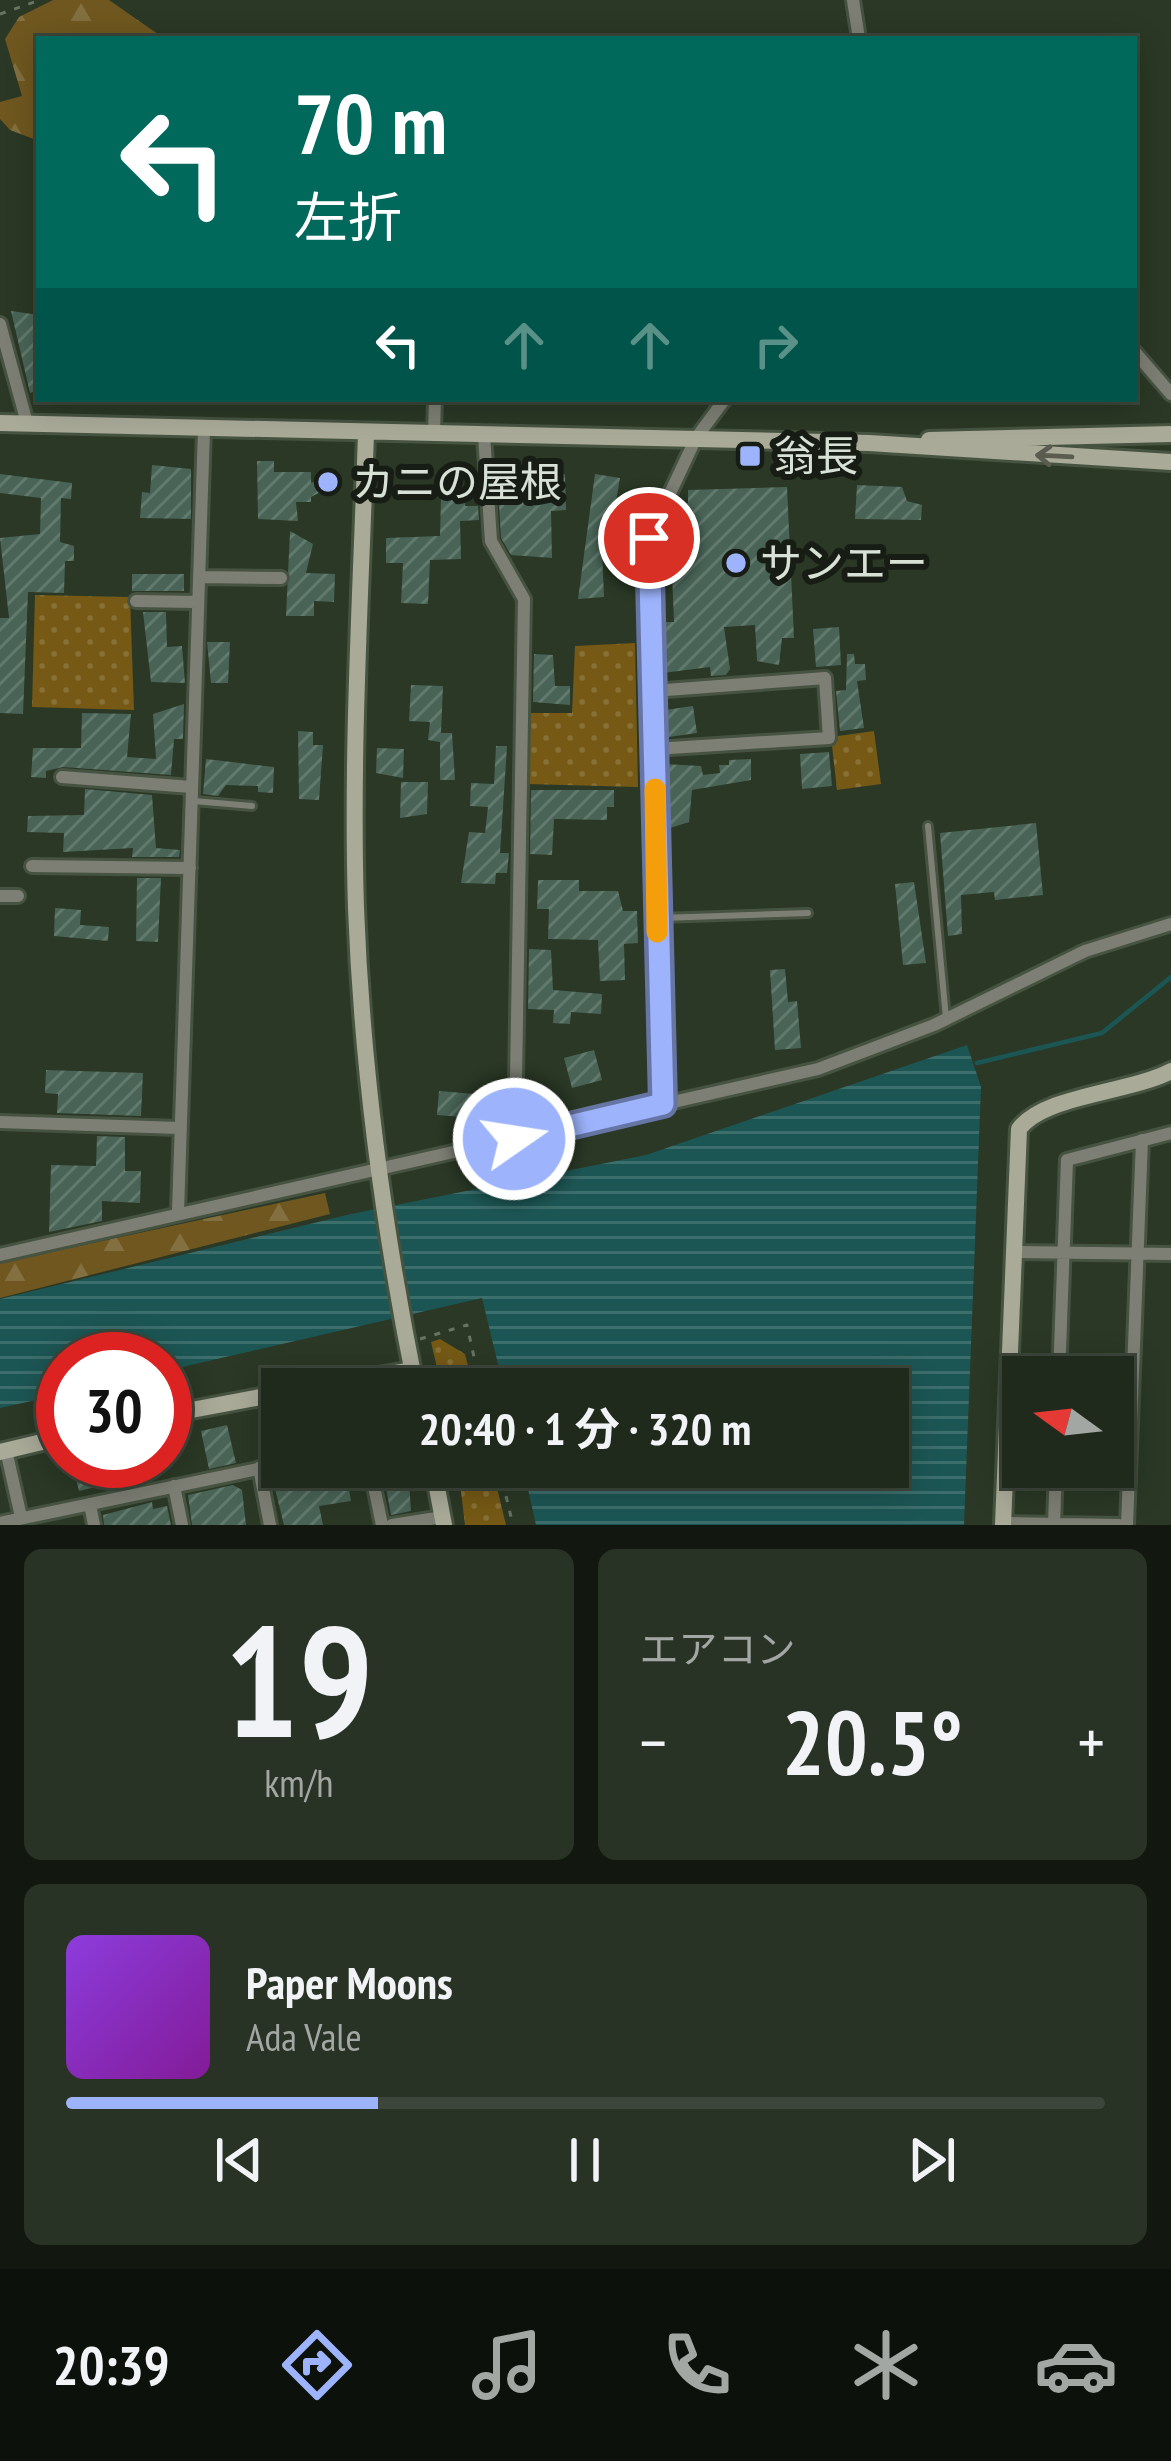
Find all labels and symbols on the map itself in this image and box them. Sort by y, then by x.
place label: 翁長 [774,428,858,483]
marker: 翁長 [737,443,763,469]
one-way arrow [1035,444,1074,467]
place label: カニの屋根 [352,454,562,509]
marker: カニの屋根 [315,469,341,495]
pin [598,487,700,589]
place label: サンエー [760,535,928,590]
marker: サンエー [723,550,749,576]
position arrow [451,1076,577,1202]
speed limit sign: 30 [36,1332,192,1488]
north arrow [1002,1356,1134,1488]

